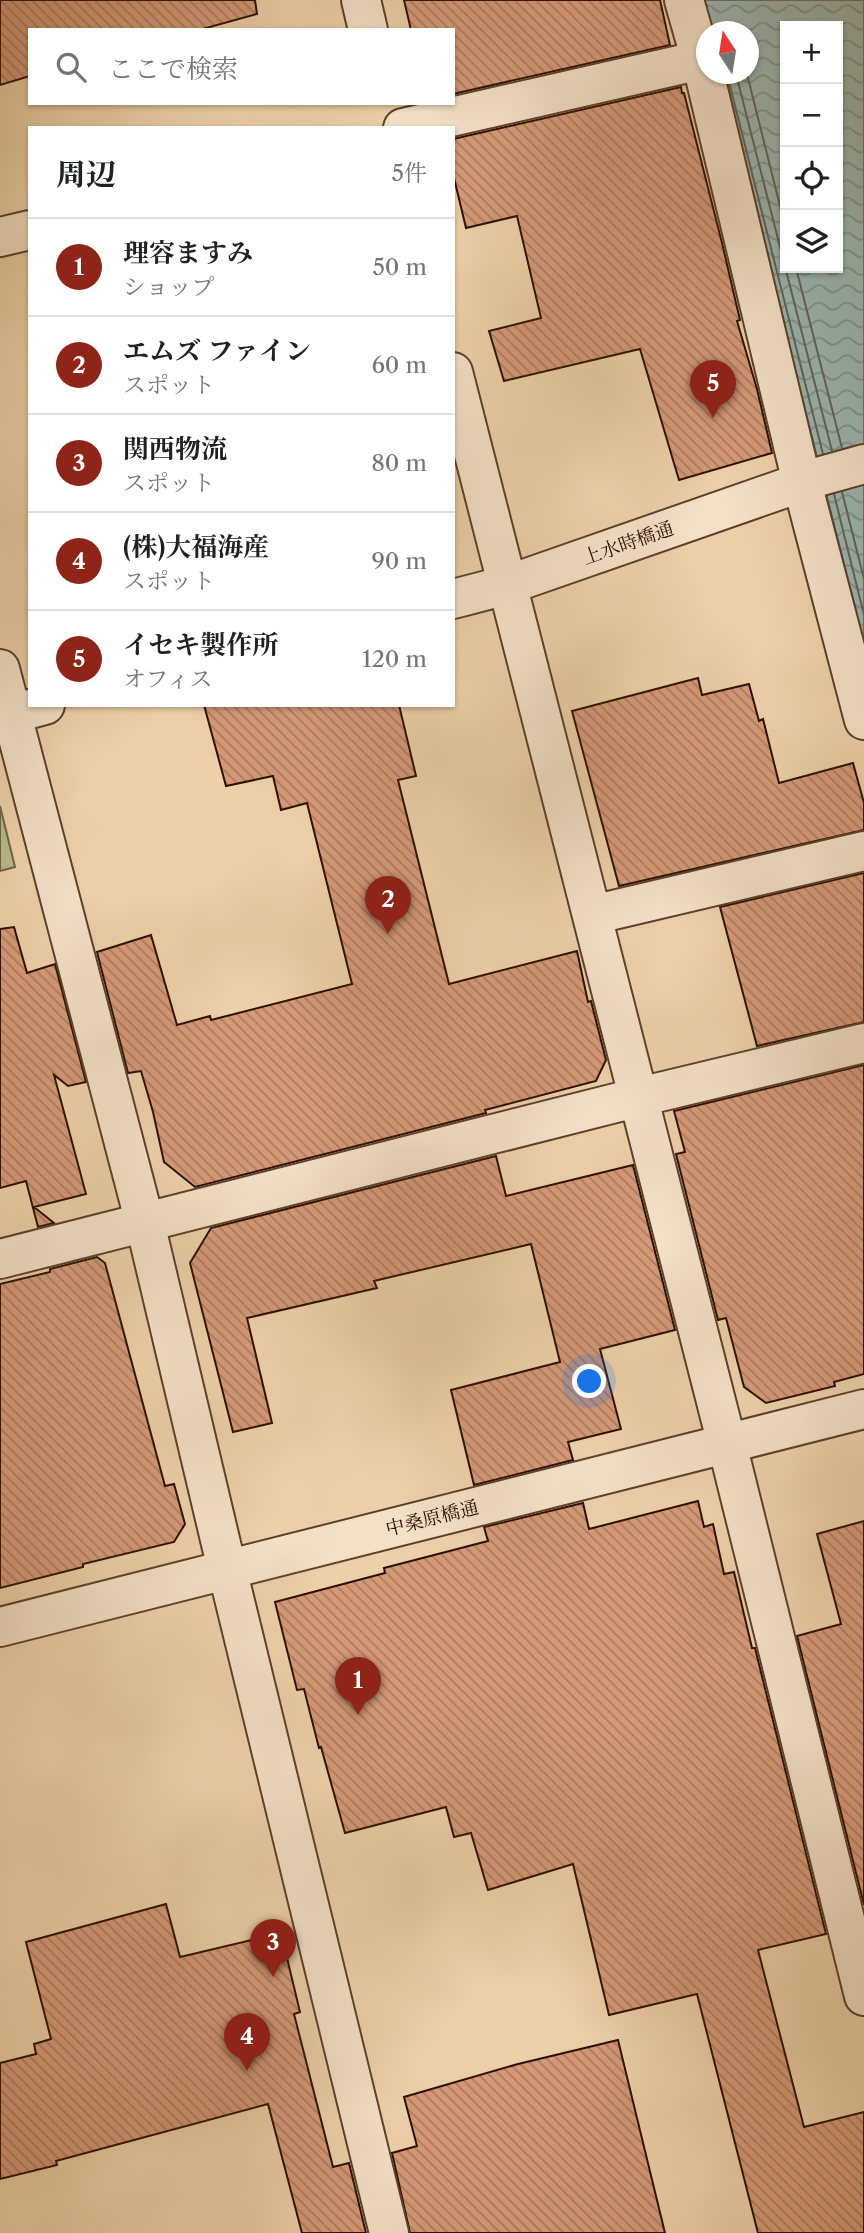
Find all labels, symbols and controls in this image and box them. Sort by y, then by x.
north arrow [696,21,759,84]
map controls [780,21,843,273]
button: + [780,21,843,84]
search box [28,28,455,105]
icon: search [52,48,90,86]
text: ここで検索 [108,53,238,85]
button: − [780,84,843,147]
button: locate [780,147,843,210]
text: 周辺 [56,156,116,193]
text: 5件 [392,159,427,187]
button: layers [780,210,843,273]
text: 理容ますみ [123,237,253,269]
text: 1 [74,253,84,281]
text: 50 m [372,253,427,281]
text: ショップ [123,273,215,301]
text: エムズ ファイン [123,335,311,367]
text: 2 [72,351,86,379]
text: 60 m [371,351,427,379]
pin: 5 [690,360,736,418]
text: スポット [123,371,215,399]
text: 関西物流 [123,433,227,465]
text: 3 [73,449,86,477]
text: 80 m [371,449,427,477]
text: スポット [123,469,215,497]
street label: 上水時橋通 [579,517,677,569]
text: (株)大福海産 [123,531,269,563]
text: 4 [72,547,86,575]
text: 90 m [371,547,427,575]
text: スポット [123,567,215,595]
text: イセキ製作所 [123,629,278,661]
text: 5 [73,645,85,673]
text: 120 m [362,645,427,673]
text: オフィス [123,665,212,693]
pin: 2 [365,876,411,934]
your location [572,1364,606,1398]
street label: 中桑原橋通 [383,1495,481,1541]
pin: 1 [335,1657,381,1715]
pin: 3 [250,1919,296,1977]
pin: 4 [224,2013,270,2071]

